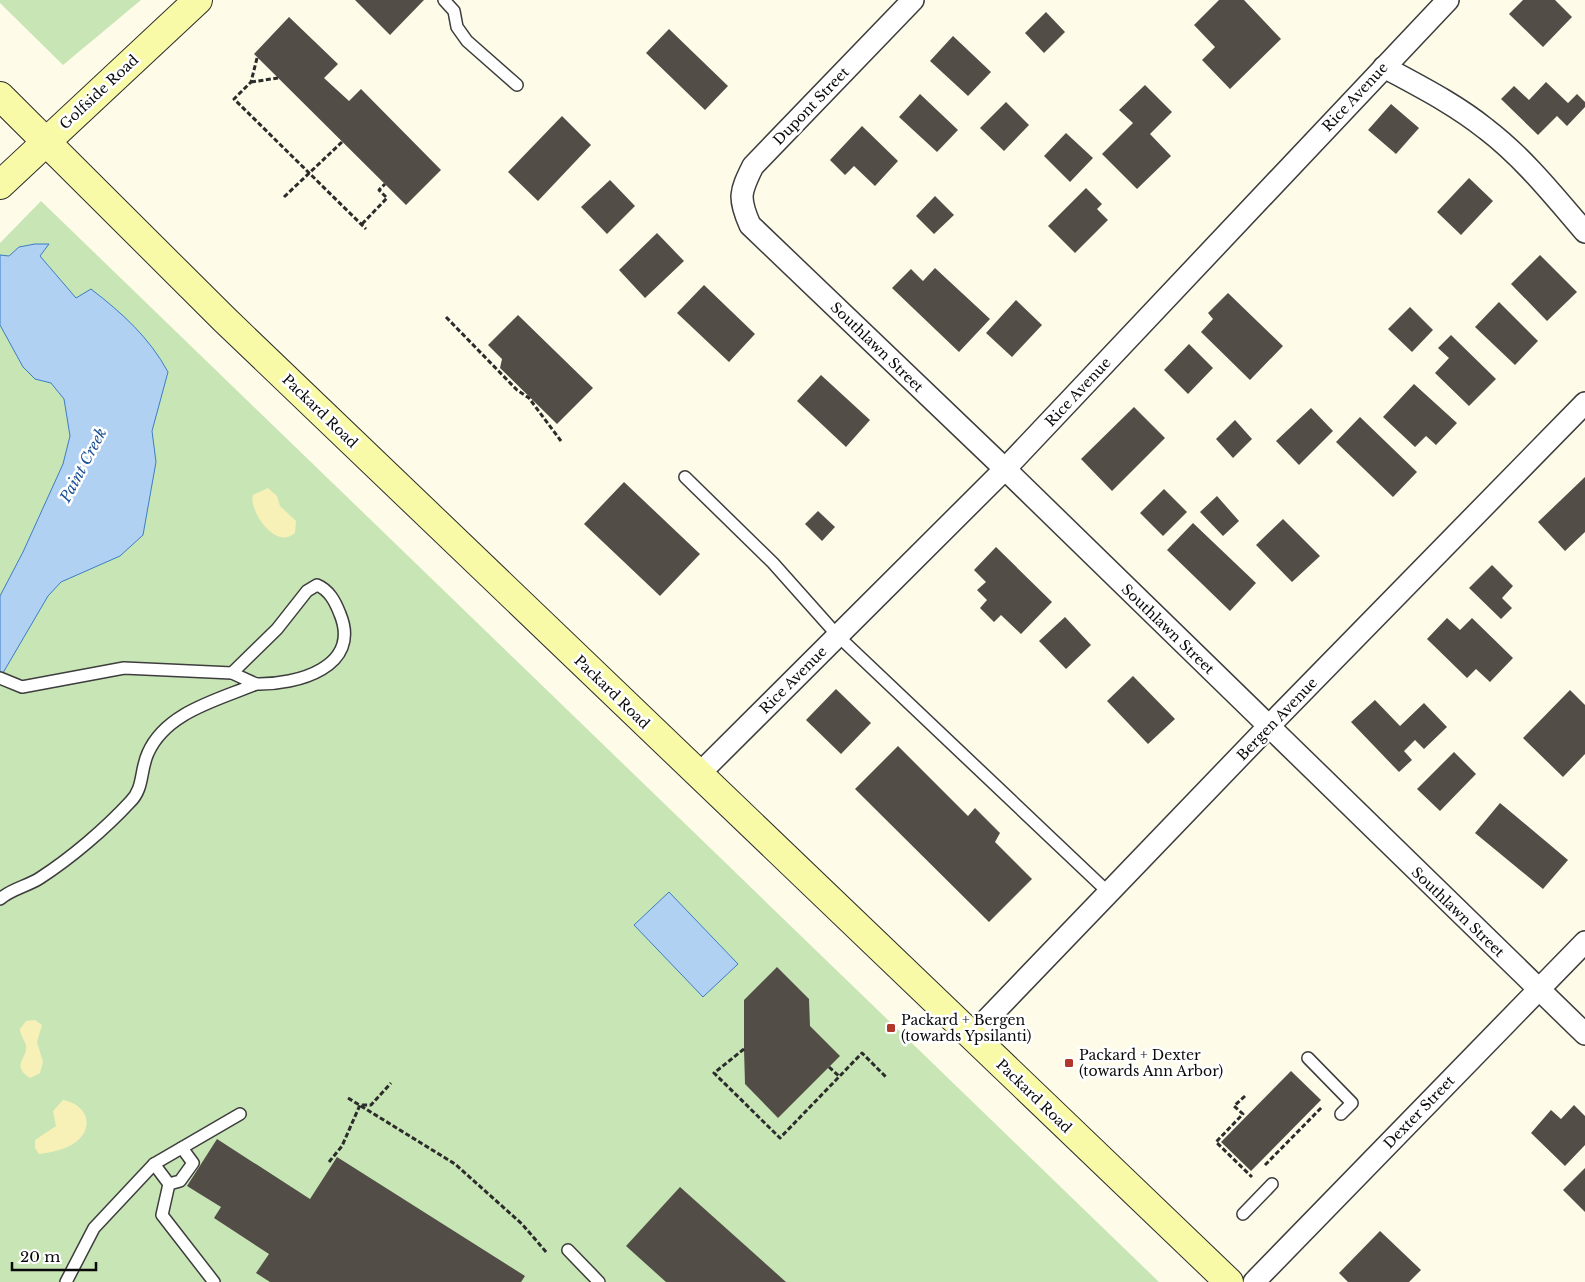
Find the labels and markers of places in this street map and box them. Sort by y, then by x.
place label: Packard + Bergen (towards Ypsilanti) [901,1011,1031,1045]
marker: Packard + Bergen (towards Ypsilanti) [885,1022,897,1034]
place label: Packard + Dexter (towards Ann Arbor) [1079,1046,1223,1080]
marker: Packard + Dexter (towards Ann Arbor) [1063,1057,1075,1069]

